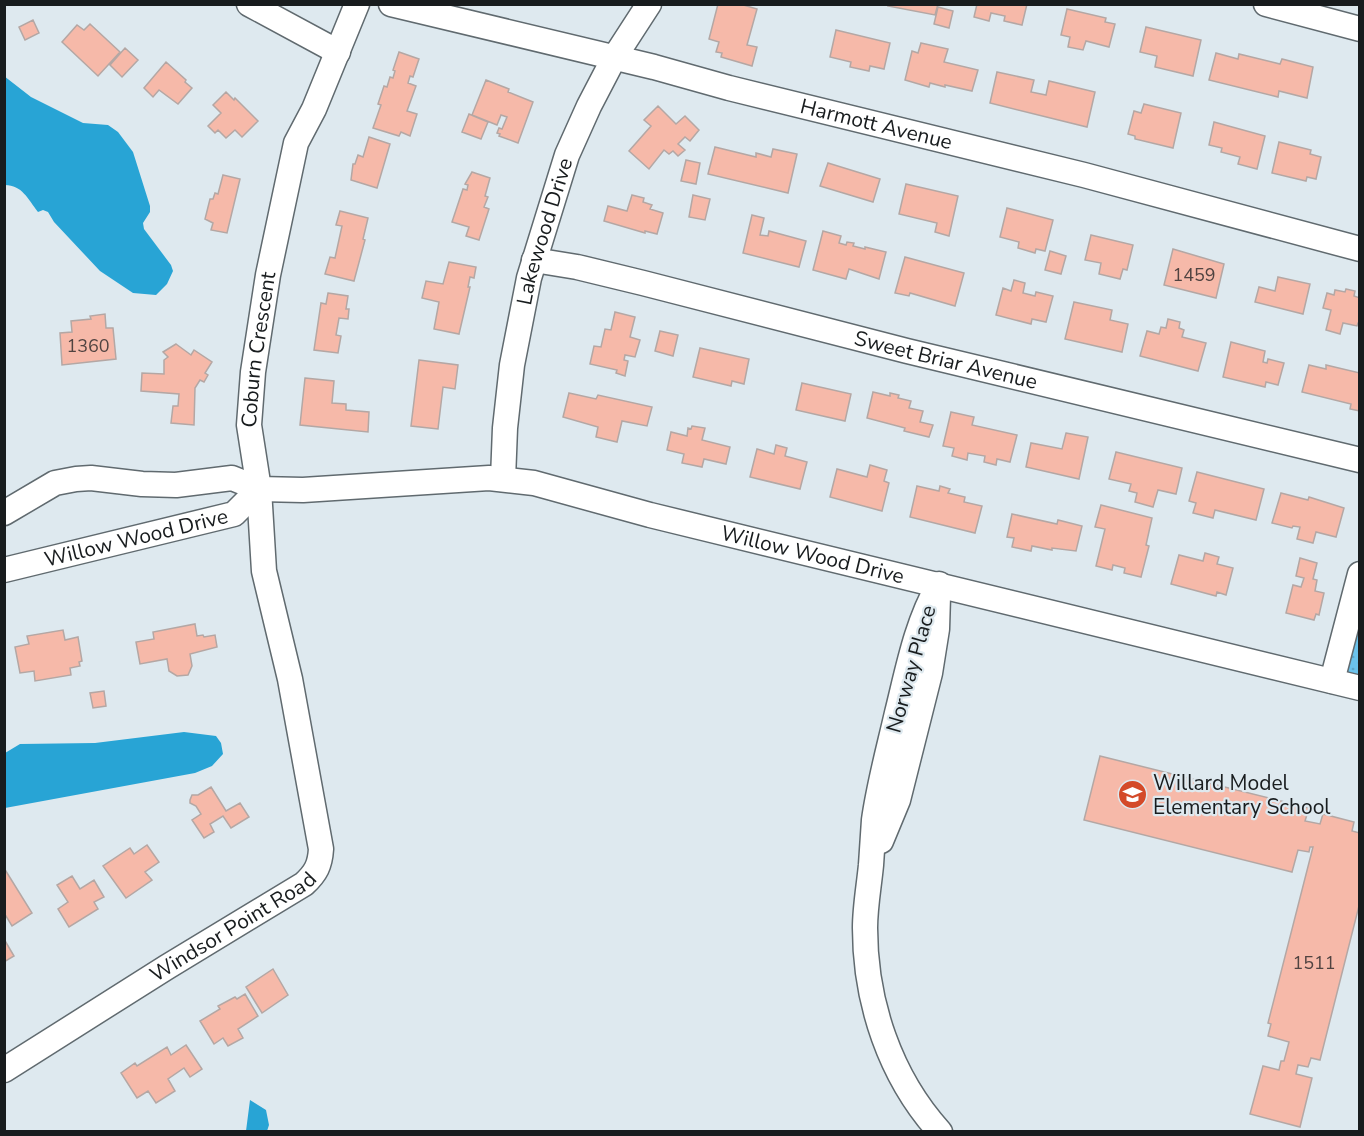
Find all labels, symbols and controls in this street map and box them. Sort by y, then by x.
street label: Harmott Avenue [797,92,955,156]
street label: Lakewood Drive [510,154,579,307]
house number: 1459 [1172,263,1216,287]
street label: Coburn Crescent [235,269,282,428]
street label: Sweet Briar Avenue [851,324,1040,396]
house number: 1360 [66,334,110,358]
street label: Willow Wood Drive [42,502,231,574]
street label: Willow Wood Drive [718,519,907,590]
street label: Norway Place [879,602,943,736]
place label: Willard Model Elementary School [1153,769,1331,821]
school or university icon: Willard Model Elementary School [1116,779,1148,811]
street label: Windsor Point Road [144,866,323,988]
house number: 1511 [1292,951,1336,975]

